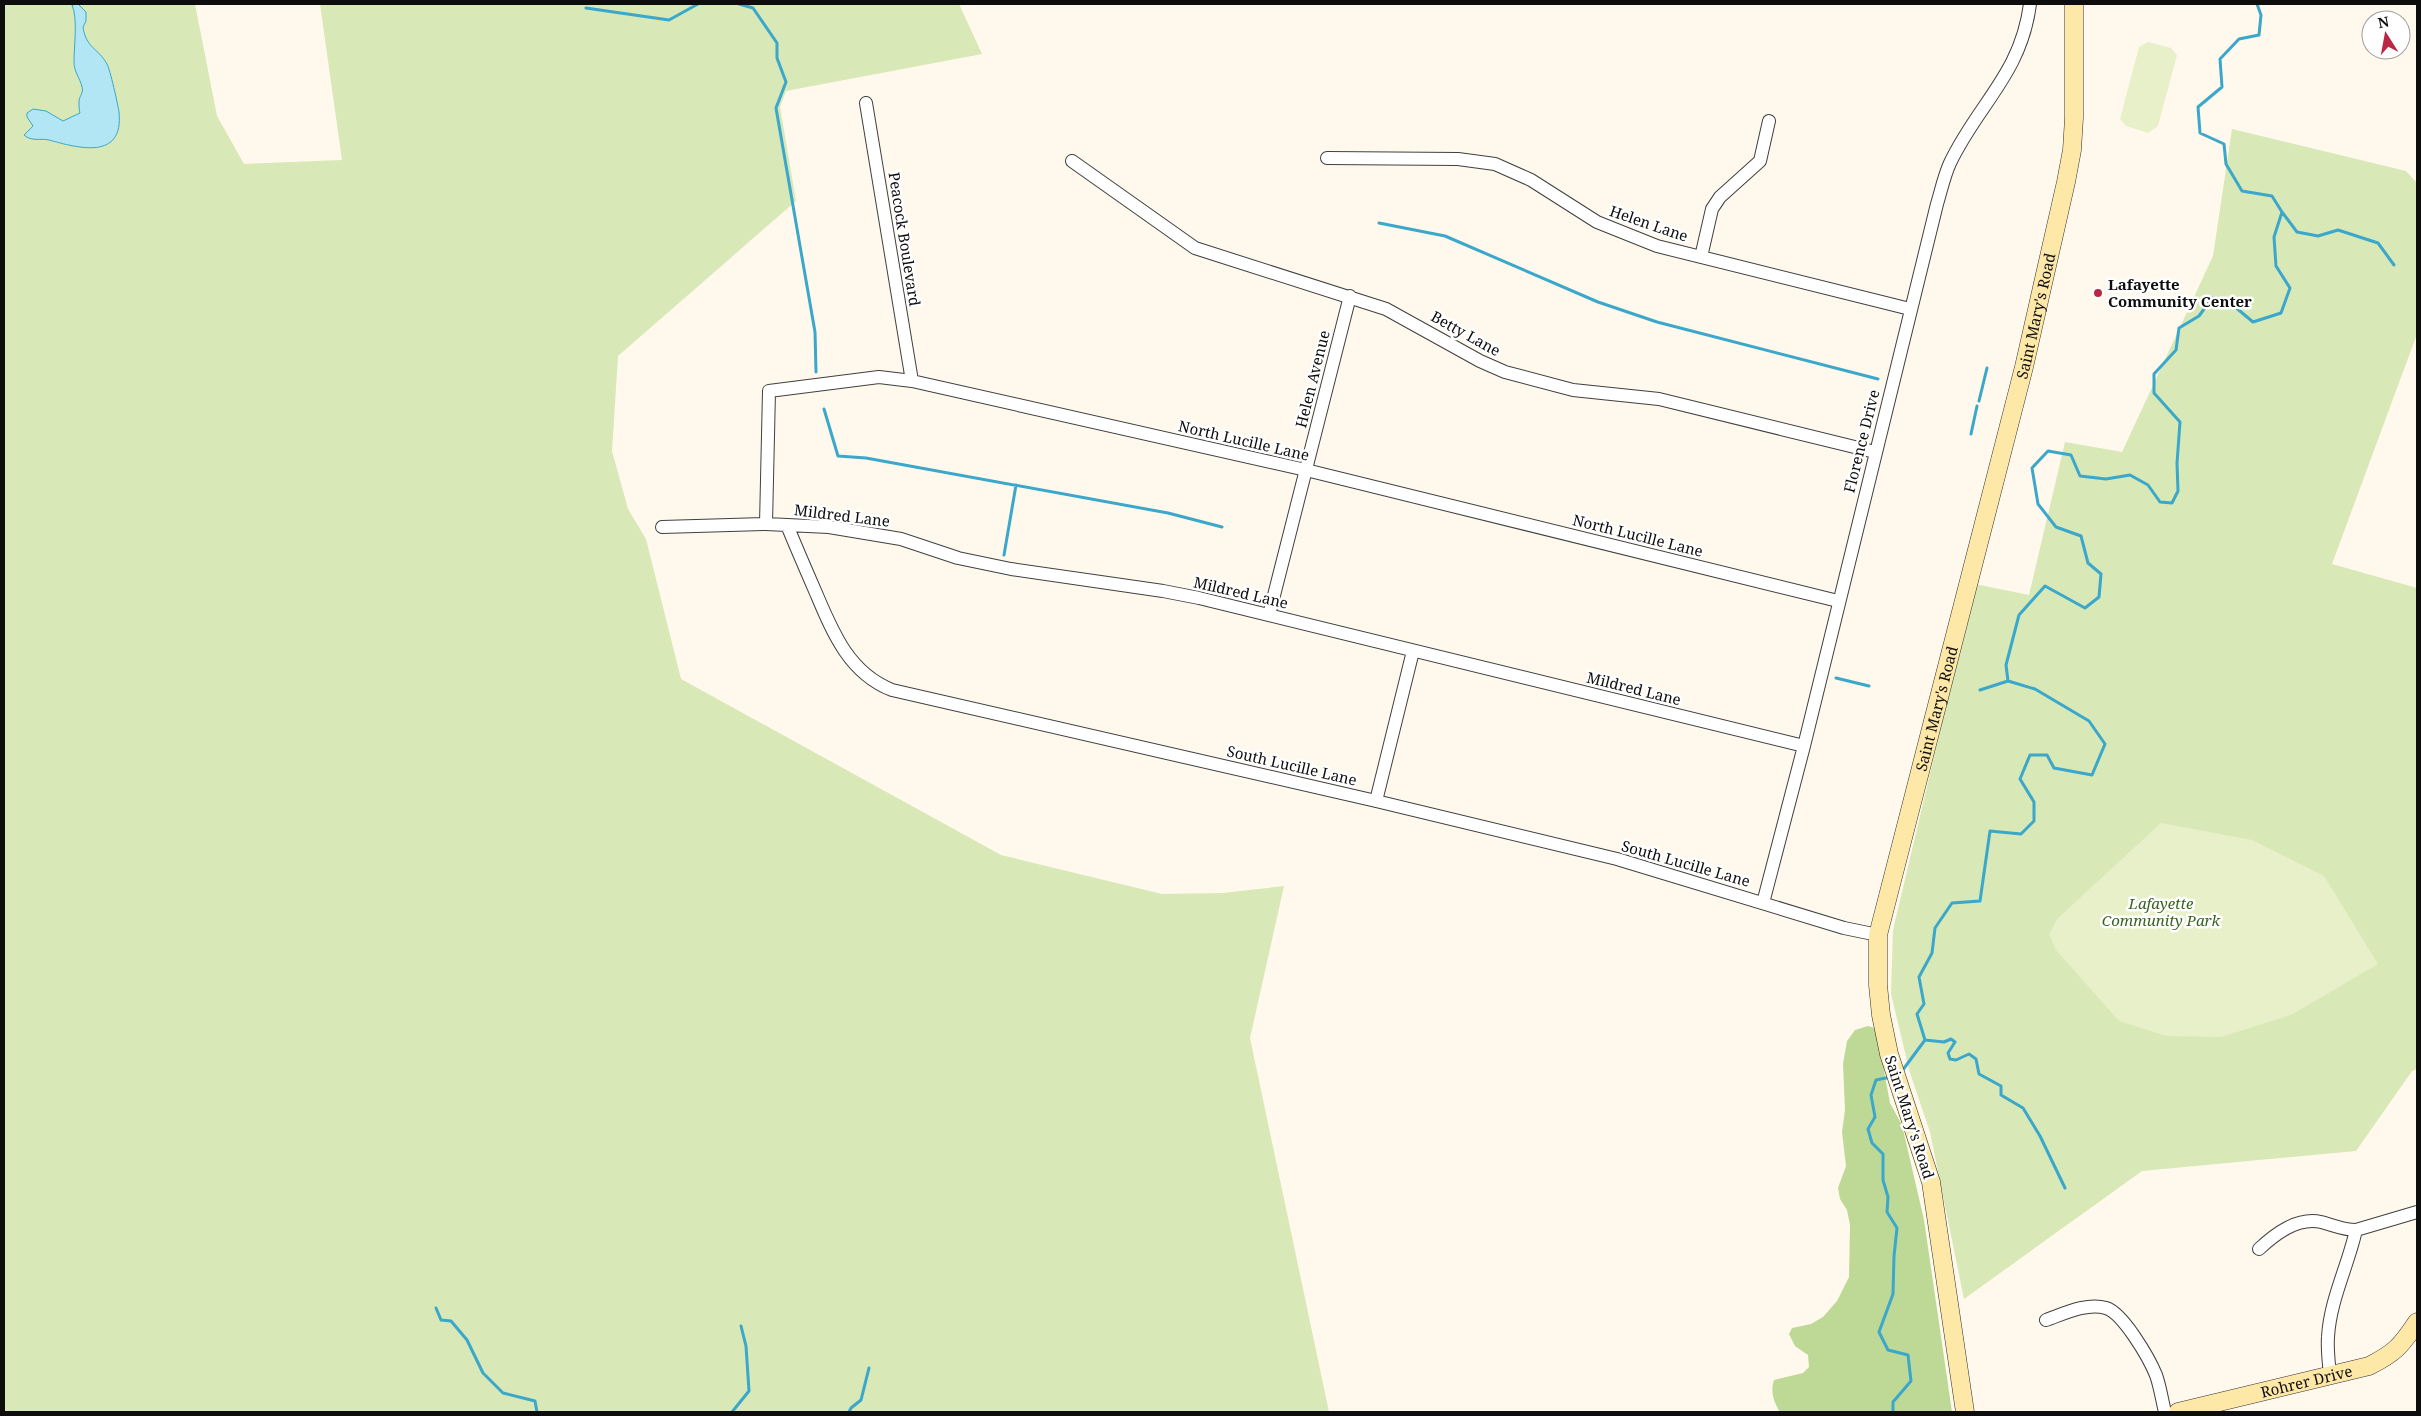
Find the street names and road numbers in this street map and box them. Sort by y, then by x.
street label: Peacock Boulevard [885,170,925,308]
street label: Helen Lane [1607,200,1691,246]
street label: Saint Mary's Road [2011,251,2060,381]
street label: Betty Lane [1428,306,1504,360]
street label: Helen Avenue [1290,328,1334,430]
street label: Florence Drive [1839,387,1883,495]
street label: North Lucille Lane [1177,415,1311,465]
street label: Mildred Lane [793,499,891,531]
street label: North Lucille Lane [1571,509,1705,561]
street label: Mildred Lane [1192,571,1290,613]
street label: Saint Mary's Road [1911,644,1962,773]
street label: Mildred Lane [1585,667,1683,709]
street label: South Lucille Lane [1225,740,1359,790]
street label: South Lucille Lane [1619,835,1753,891]
street label: Saint Mary's Road [1881,1053,1939,1181]
street label: Rohrer Drive [2258,1360,2354,1402]

